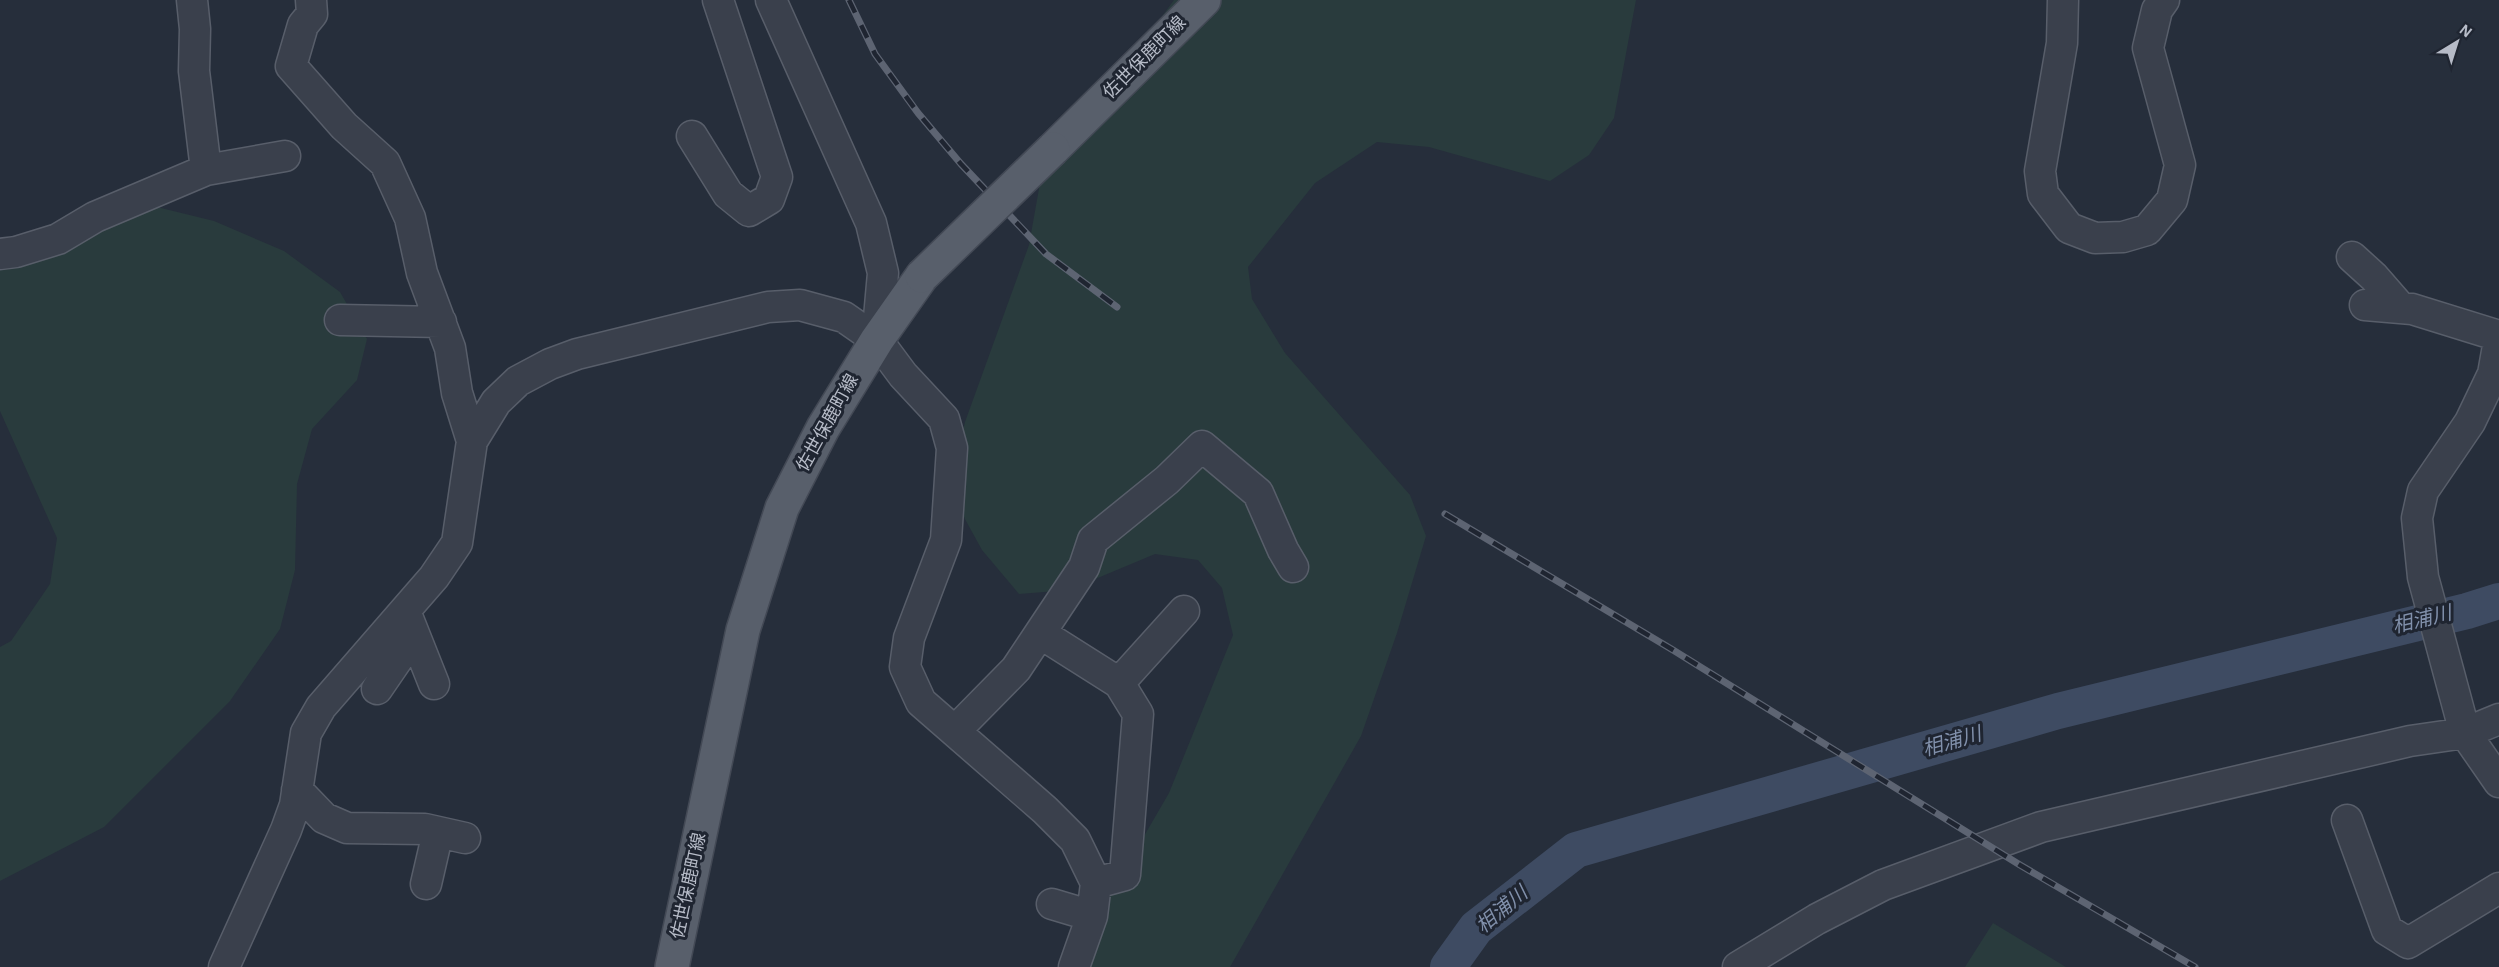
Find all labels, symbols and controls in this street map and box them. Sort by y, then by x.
street label: 佐世保鹿町線 [1099,12,1190,103]
north arrow [2427,12,2487,72]
text: N [2456,21,2475,41]
street label: 佐世保鹿町線 [792,370,862,475]
water label: 相浦川 [2390,602,2455,637]
water label: 相浦川 [1920,723,1986,760]
street label: 佐世保鹿町線 [667,831,709,941]
water label: 相浦川 [1472,881,1533,937]

